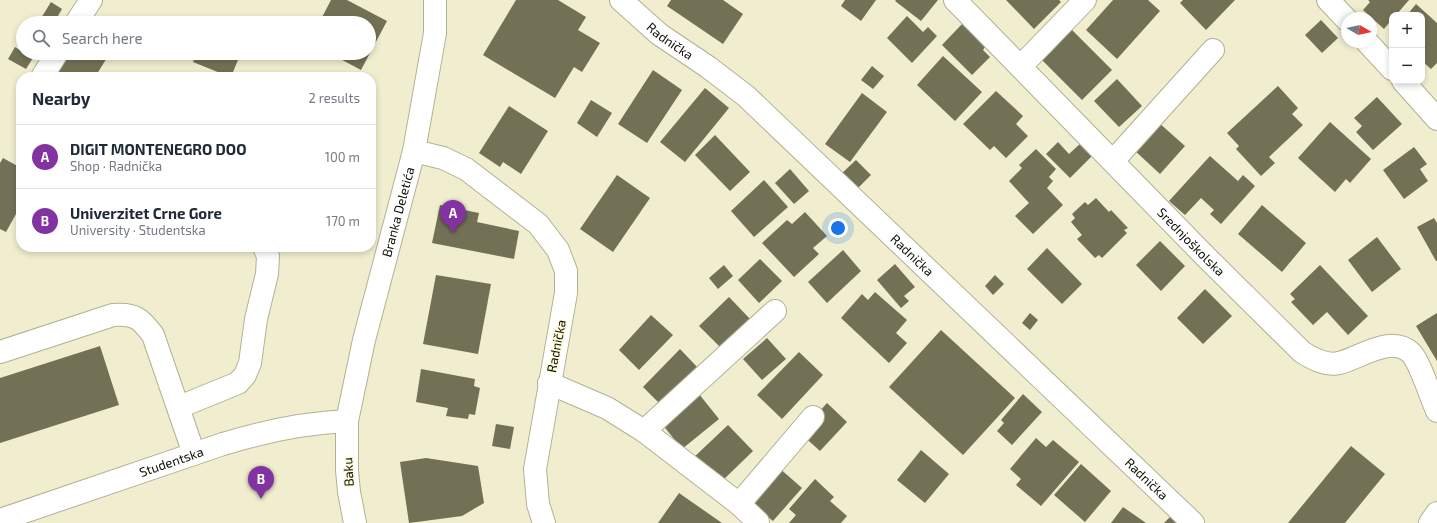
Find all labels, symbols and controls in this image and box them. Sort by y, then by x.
north arrow [1341,12,1377,48]
map controls [1389,12,1425,84]
button: + [1389,12,1425,48]
search box [16,16,376,60]
street label: Radnička [643,19,696,63]
icon: search [30,27,52,49]
text: Search here [62,29,143,47]
button: − [1389,48,1425,84]
text: Nearby [32,88,90,108]
text: 2 results [308,90,360,106]
text: DIGIT MONTENEGRO DOO [70,140,246,158]
text: A [41,149,49,165]
text: 100 m [325,149,360,165]
text: Shop · Radnička [70,158,162,174]
street label: Branka Deletića [378,165,418,259]
pin: A [440,200,466,233]
text: Univerzitet Crne Gore [70,204,222,222]
street label: Srednjoškolska [1154,204,1228,279]
text: B [41,213,49,229]
text: 170 m [326,213,360,229]
your location [828,218,848,238]
text: University · Studentska [70,222,206,238]
street label: Radnička [888,231,937,279]
street label: Radnička [543,318,569,374]
street label: Studentska [137,443,206,480]
street label: Radnička [1122,454,1172,503]
street label: Baku [339,457,357,487]
pin: B [248,466,274,499]

